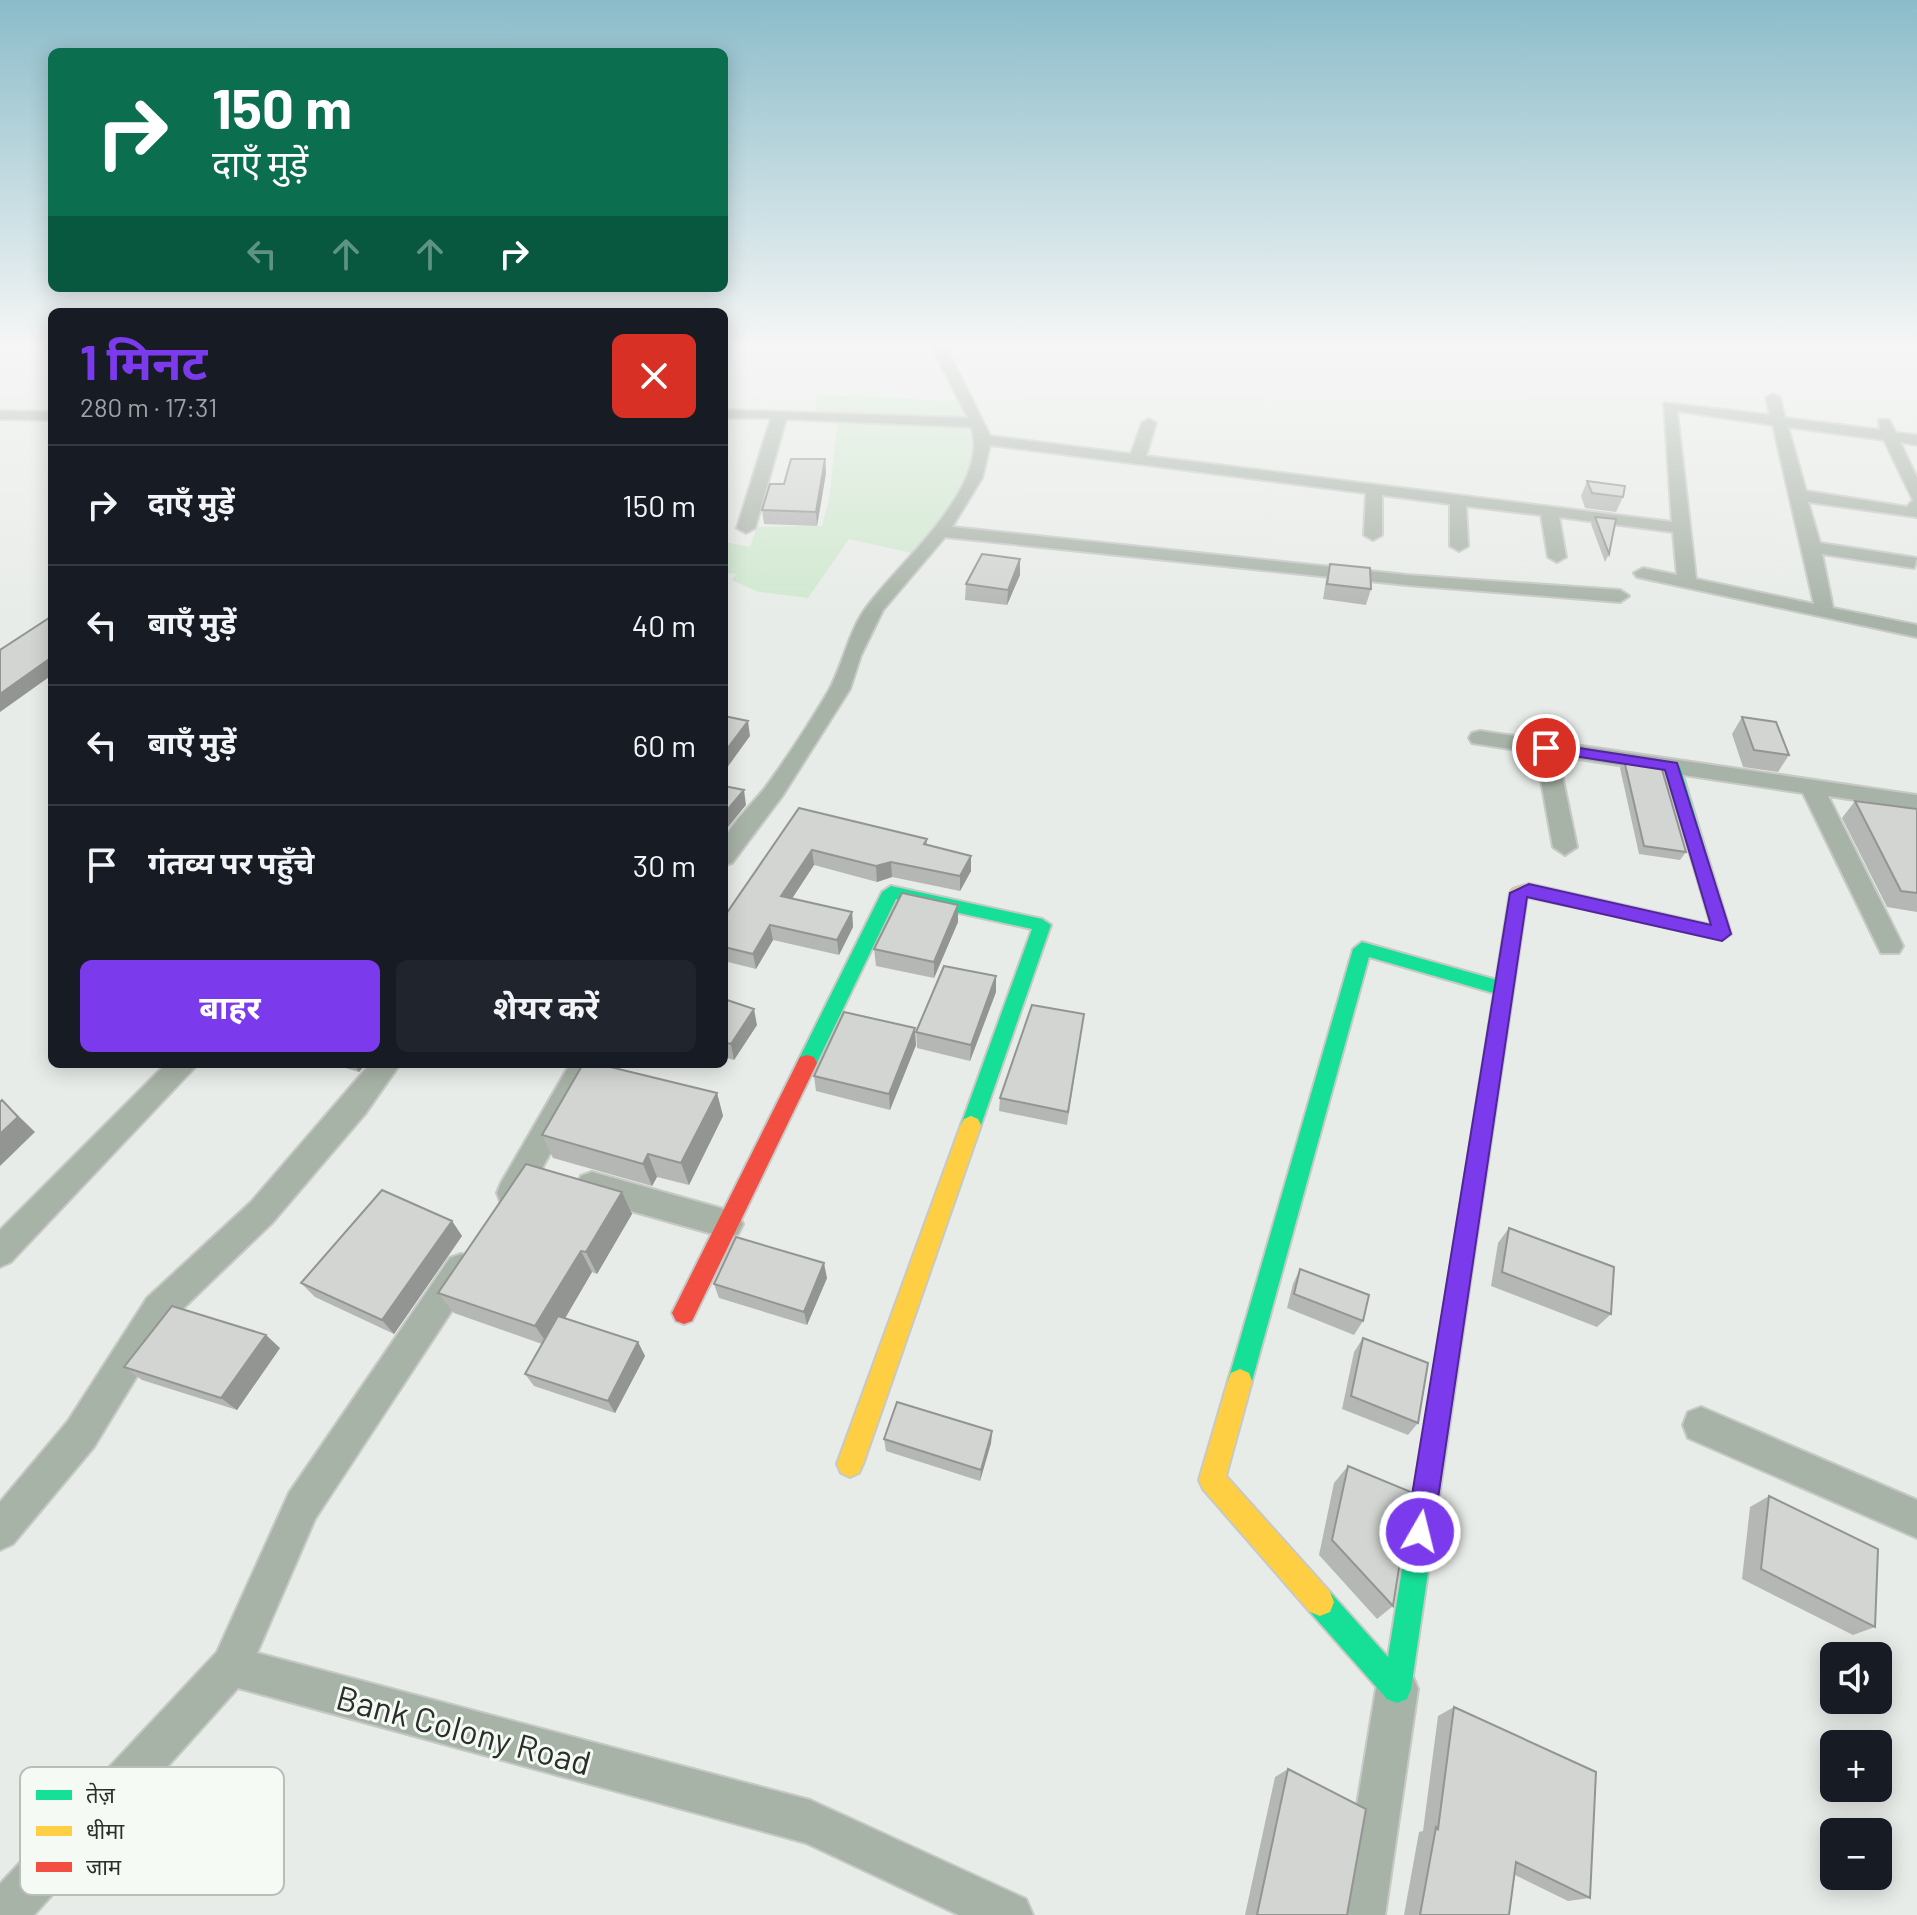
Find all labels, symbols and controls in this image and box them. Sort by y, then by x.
text: 150 m [212,73,352,140]
icon: right [80,80,184,184]
text: दाएँ मुड़ें [212,141,308,184]
icon: left [240,232,284,276]
icon: ahead [324,232,368,276]
icon: ahead [408,232,452,276]
icon: right [492,232,536,276]
text: 1 मिनट [80,332,207,390]
button: close [612,334,696,418]
text: 280 m · 17:31 [80,391,217,422]
icon: right [80,483,124,527]
text: दाएँ मुड़ें [148,484,235,520]
text: 150 m [622,487,696,523]
icon: left [80,603,124,647]
text: बाएँ मुड़ें [148,604,236,640]
text: 40 m [632,607,696,643]
pin [1512,714,1580,782]
icon: left [80,723,124,767]
text: बाएँ मुड़ें [148,724,236,760]
icon: arrive [1524,726,1568,770]
text: 60 m [633,727,696,763]
icon: arrive [80,843,124,887]
text: गंतव्य पर पहुँचे [148,844,314,880]
text: 30 m [633,847,696,883]
button: बाहर [80,960,380,1052]
button: शेयर करें [396,960,696,1052]
position arrow [1378,1490,1462,1574]
map controls [1820,1642,1892,1890]
button: sound [1820,1642,1892,1714]
street label: Bank Colony Road [332,1675,596,1783]
button: + [1820,1730,1892,1802]
legend [20,1767,284,1895]
text: तेज़ [86,1781,116,1807]
text: धीमा [86,1817,124,1843]
button: − [1820,1818,1892,1890]
text: जाम [86,1853,122,1879]

